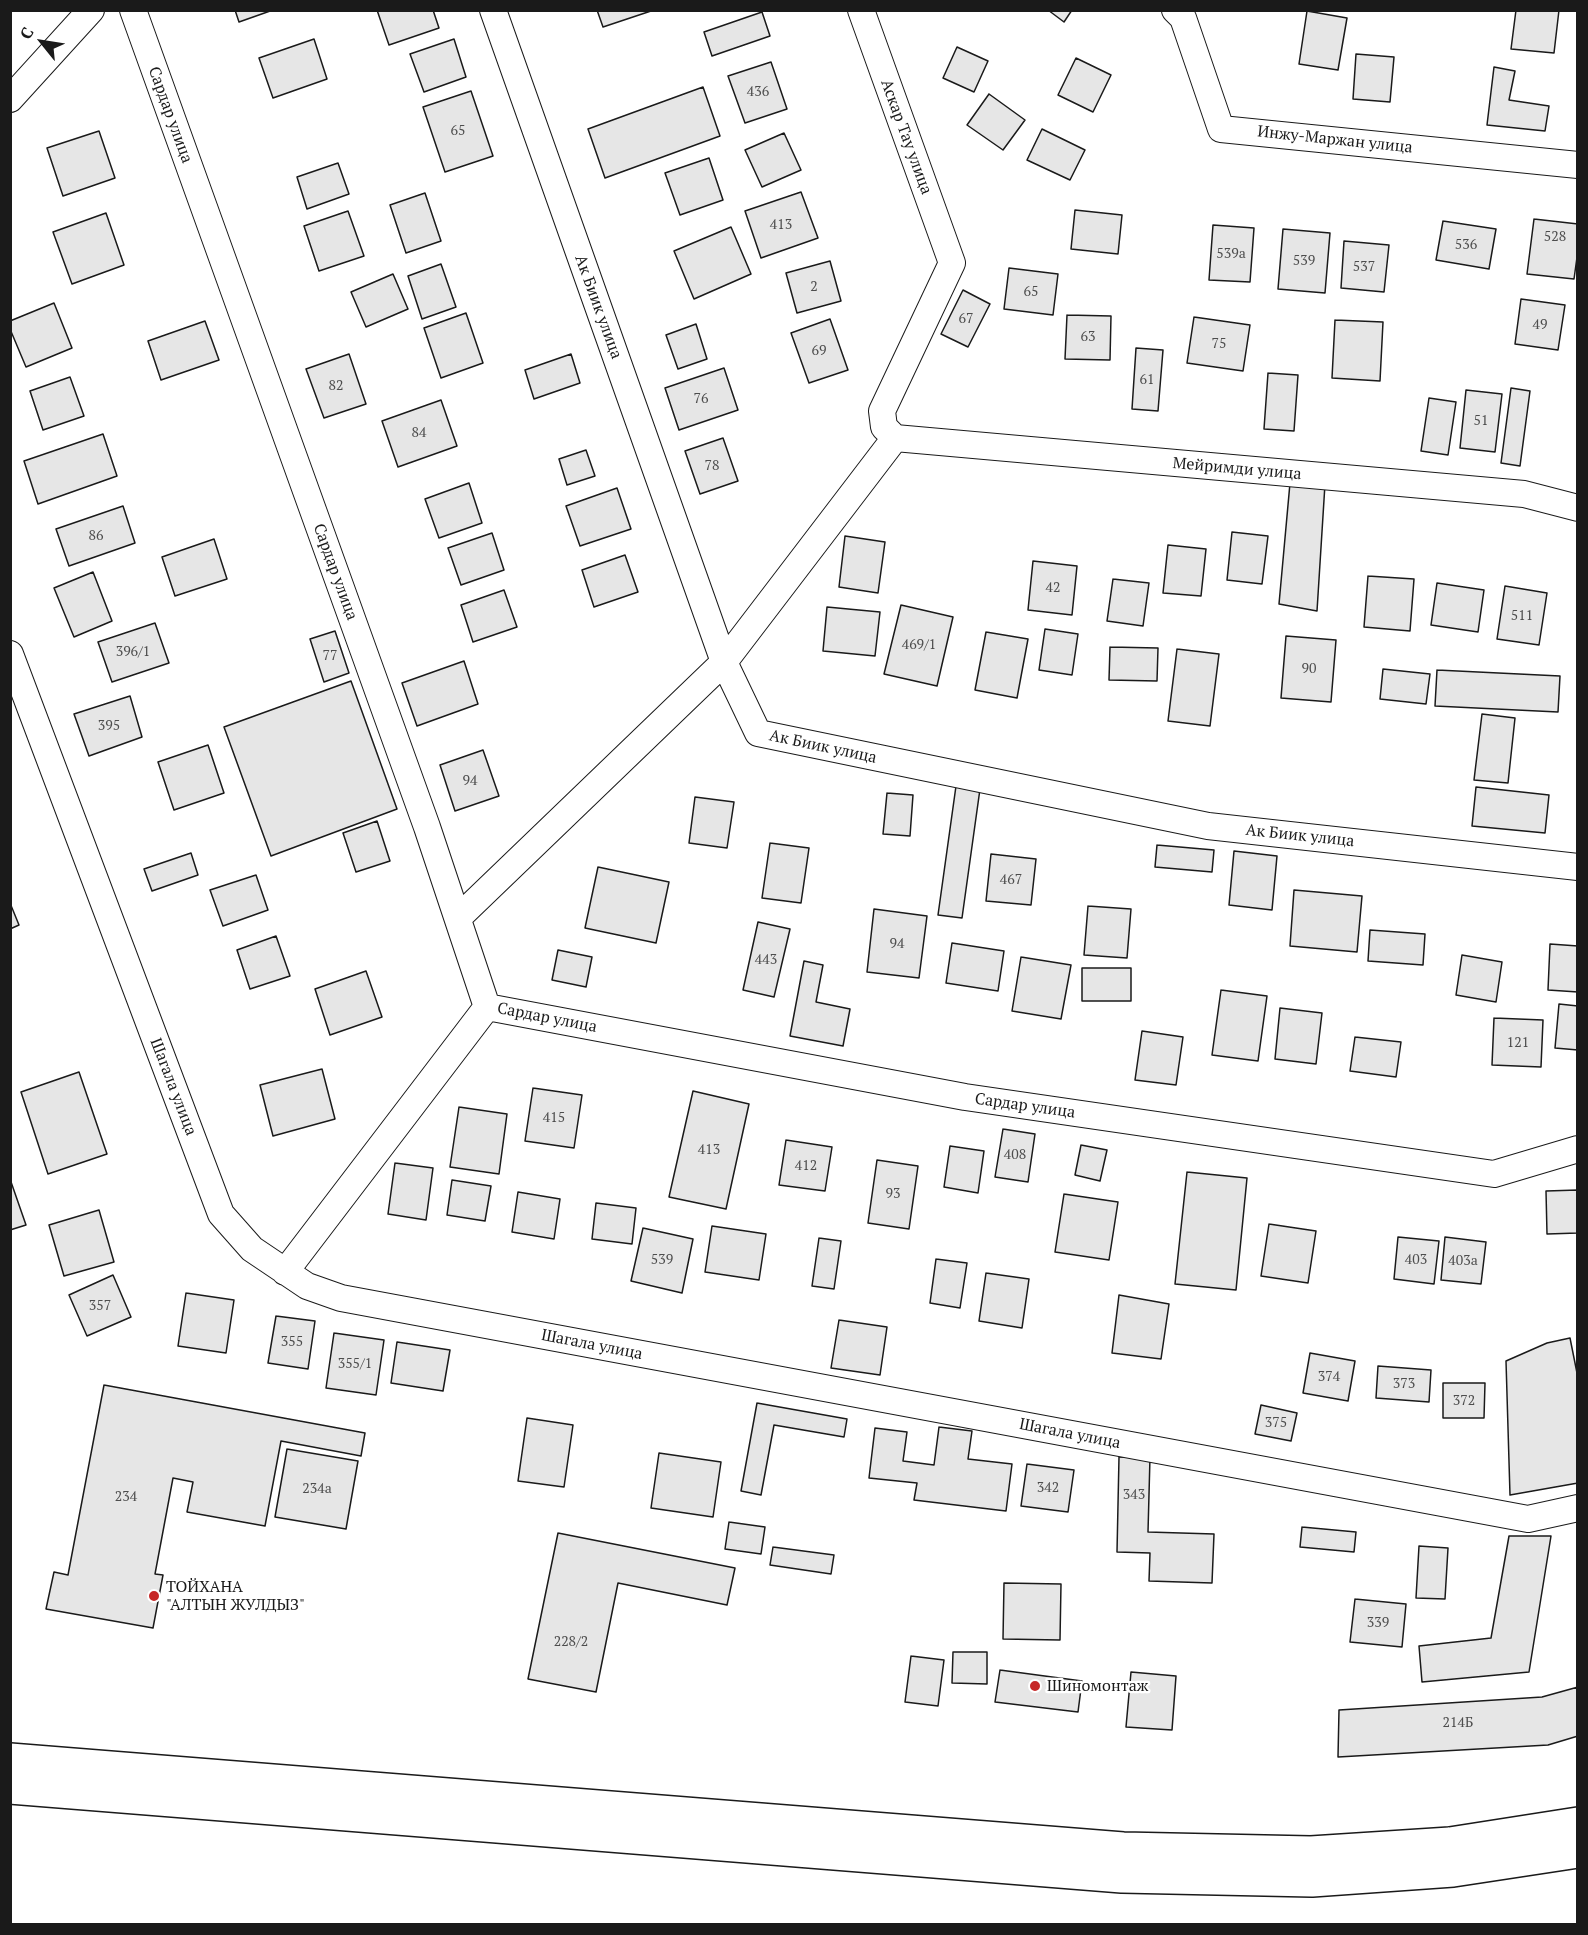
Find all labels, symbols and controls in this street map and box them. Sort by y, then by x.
north arrow [12,12,72,72]
text: С [14,23,39,43]
street label: Сардар улица [144,64,196,166]
street label: Аскар Тау улица [876,77,936,197]
house number: 436 [747,84,769,100]
street label: Инжу-Маржан улица [1256,122,1414,158]
house number: 65 [451,123,465,139]
house number: 413 [770,217,792,233]
house number: 528 [1544,229,1566,245]
house number: 536 [1455,237,1477,253]
house number: 539а [1216,246,1246,262]
street label: Ак Биик улица [570,252,626,362]
house number: 539 [1293,253,1315,269]
house number: 537 [1353,259,1375,275]
house number: 2 [810,279,818,295]
house number: 65 [1024,284,1038,300]
house number: 67 [959,311,973,327]
house number: 49 [1533,317,1547,333]
house number: 63 [1081,329,1095,345]
house number: 75 [1212,336,1226,352]
house number: 69 [812,343,826,359]
house number: 61 [1140,372,1154,388]
house number: 82 [329,378,343,394]
house number: 76 [694,391,708,407]
house number: 51 [1474,413,1488,429]
house number: 84 [412,425,426,441]
street label: Мейримди улица [1172,454,1302,484]
house number: 78 [705,458,719,474]
street label: Сардар улица [309,521,361,623]
house number: 86 [89,528,103,544]
house number: 42 [1046,580,1060,596]
house number: 511 [1511,608,1533,624]
house number: 469/1 [902,637,936,653]
house number: 396/1 [116,644,150,660]
house number: 77 [323,648,337,664]
house number: 90 [1302,661,1316,677]
house number: 395 [98,718,120,734]
street label: Ак Биик улица [768,726,878,768]
house number: 94 [463,773,477,789]
street label: Ак Биик улица [1245,821,1355,851]
house number: 467 [1000,872,1022,888]
house number: 94 [890,936,904,952]
house number: 443 [755,952,777,968]
street label: Сардар улица [495,999,599,1037]
house number: 121 [1507,1035,1529,1051]
street label: Шагала улица [146,1036,200,1138]
street label: Сардар улица [973,1089,1077,1123]
house number: 415 [543,1110,565,1126]
house number: 413 [698,1142,720,1158]
house number: 408 [1004,1147,1026,1163]
house number: 412 [795,1158,817,1174]
house number: 93 [886,1186,900,1202]
house number: 539 [651,1252,673,1268]
house number: 403 [1405,1252,1427,1268]
house number: 403а [1448,1253,1478,1269]
house number: 357 [89,1298,111,1314]
street label: Шагала улица [540,1326,644,1364]
house number: 355 [281,1334,303,1350]
house number: 355/1 [338,1356,372,1372]
house number: 374 [1318,1369,1340,1385]
house number: 373 [1393,1376,1415,1392]
house number: 372 [1453,1393,1475,1409]
street label: Шагала улица [1018,1415,1122,1453]
house number: 375 [1265,1415,1287,1431]
house number: 342 [1037,1480,1059,1496]
house number: 234а [302,1481,332,1497]
house number: 343 [1123,1487,1145,1503]
house number: 234 [115,1489,137,1505]
place label: ТОЙХАНА "АЛТЫН ЖУЛДЫЗ" [166,1577,305,1615]
marker: ТОЙХАНА "АЛТЫН ЖУЛДЫЗ" [147,1589,161,1603]
house number: 339 [1367,1615,1389,1631]
house number: 228/2 [554,1634,588,1650]
place label: Шиномонтаж [1047,1676,1148,1696]
marker: Шиномонтаж [1028,1679,1042,1693]
house number: 214Б [1443,1715,1473,1731]

